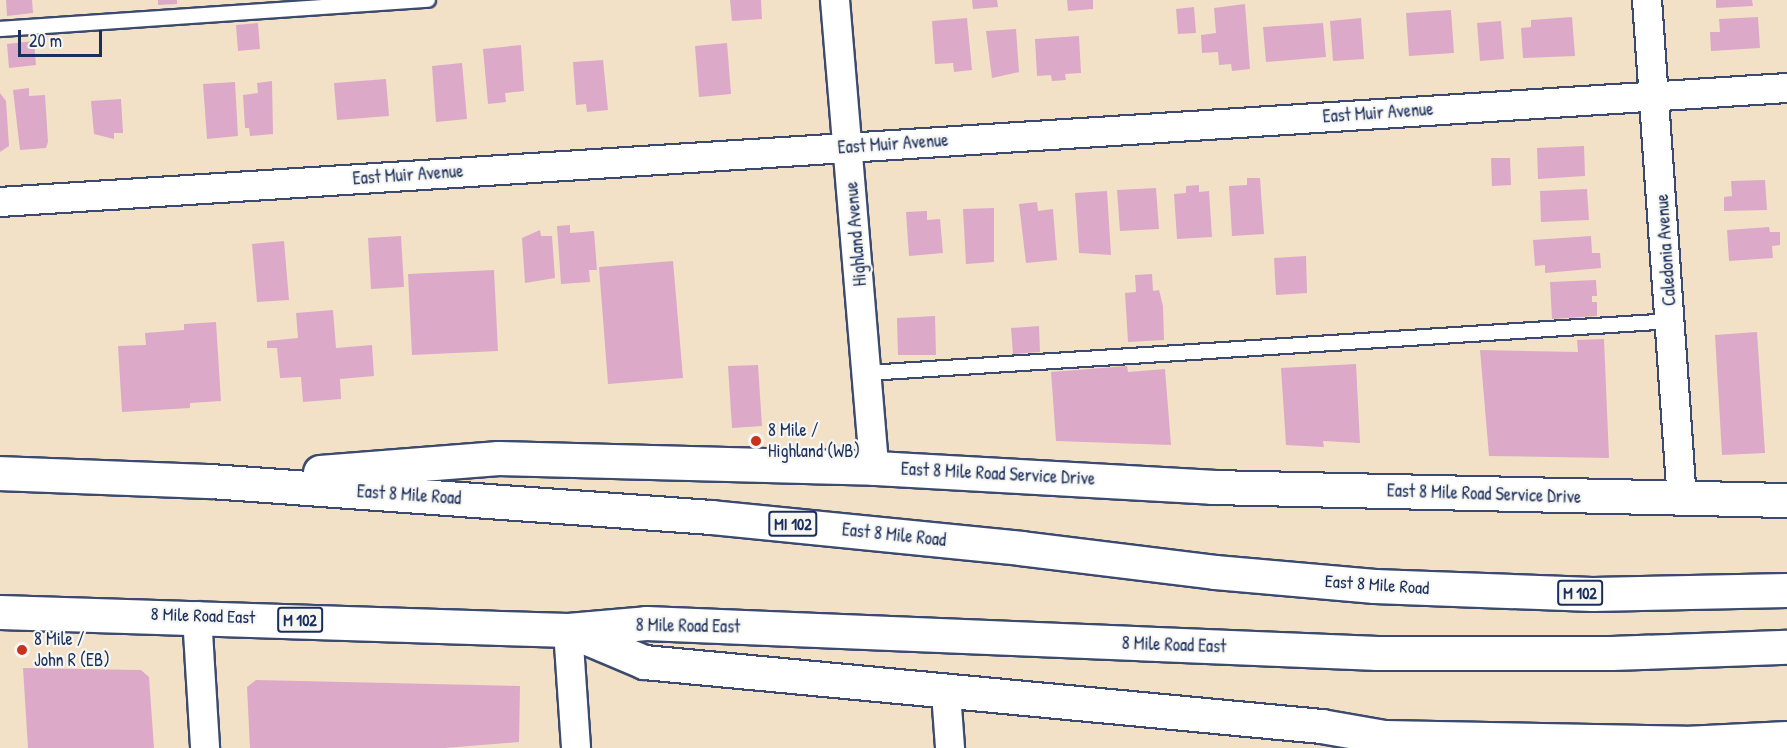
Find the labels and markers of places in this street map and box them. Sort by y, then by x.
place label: 8 Mile / Highland (WB) [768,420,860,462]
marker: 8 Mile / Highland (WB) [749,434,763,448]
place label: 8 Mile / John R (EB) [34,629,110,672]
marker: 8 Mile / John R (EB) [15,643,29,657]

